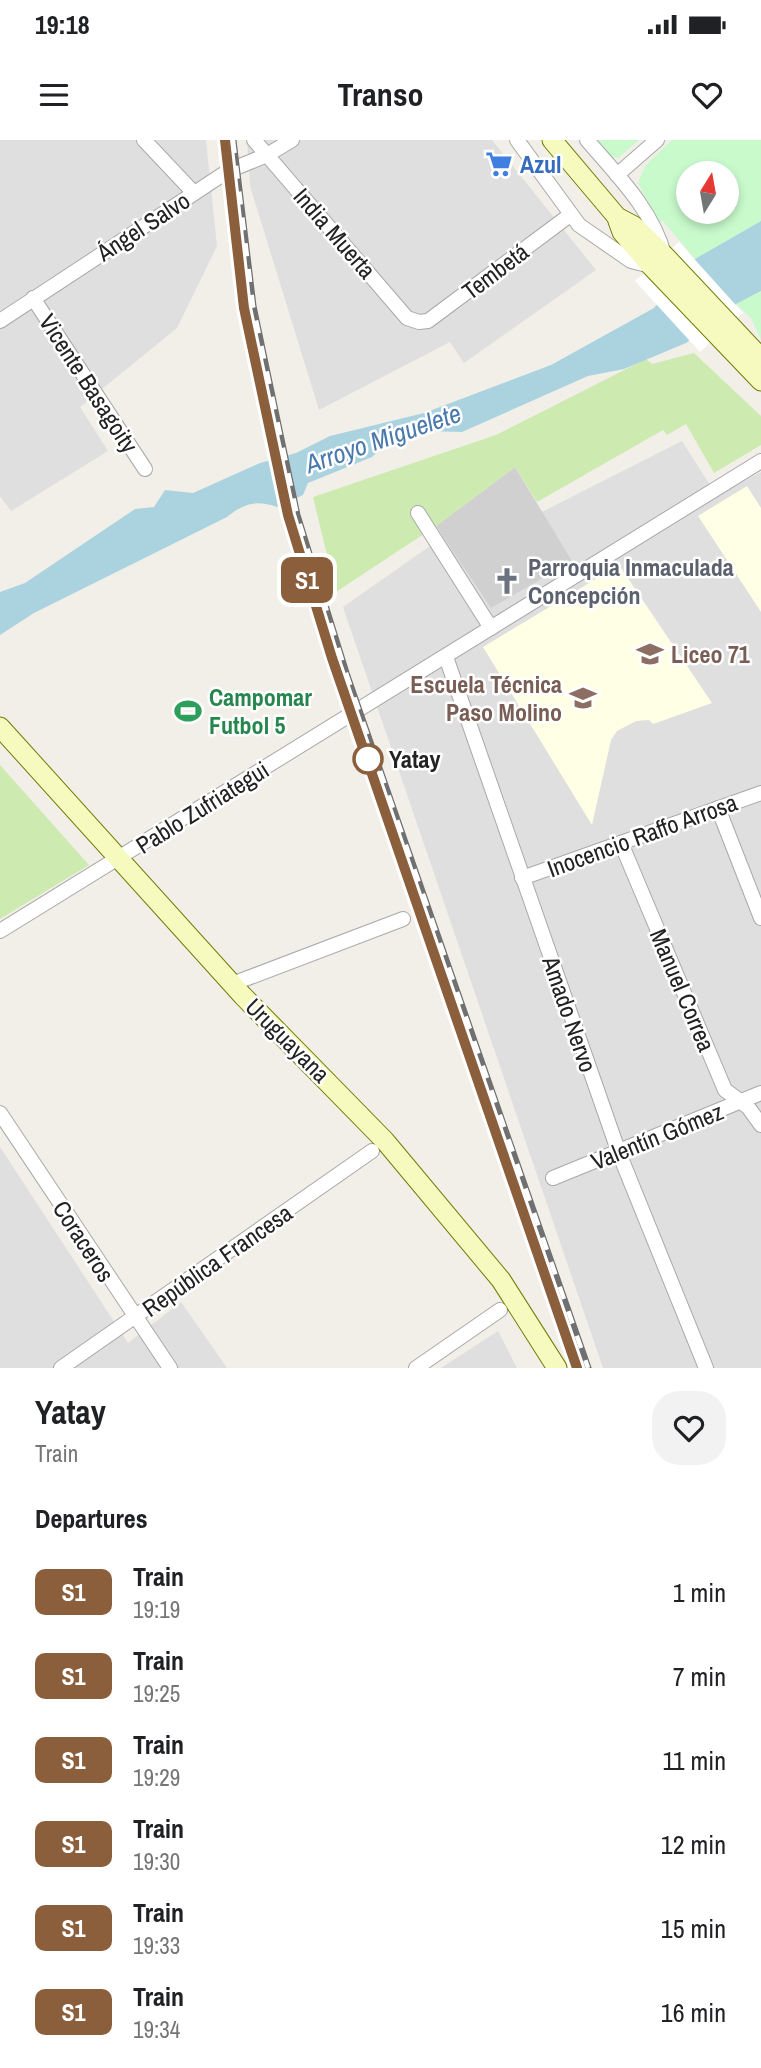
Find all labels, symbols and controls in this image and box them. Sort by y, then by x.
text: 19:18 [35,7,90,42]
text: Transo [337,73,424,116]
icon: menu [35,76,73,114]
icon: heart [688,76,726,114]
place label: Azul [520,148,562,180]
supermarket icon: Azul [484,149,514,179]
north arrow [676,161,738,224]
map controls [676,161,739,224]
street label: India Muerta [287,181,383,285]
street label: Ángel Salvo [89,184,196,269]
street label: Tembetá [455,235,535,306]
street label: Vicente Basagoity [32,307,146,459]
water label: Arroyo Miguelete [300,395,465,481]
place label: Parroquia Inmaculada Concepción [528,551,734,611]
line badge: S1 [276,557,338,603]
text: S1 [295,564,319,596]
church icon: Parroquia Inmaculada Concepción [492,566,522,596]
place label: Liceo 71 [671,638,750,670]
school or university icon: Liceo 71 [635,639,665,669]
place label: Escuela Técnica Paso Molino [410,668,562,728]
place label: Campomar Futbol 5 [209,681,312,741]
school or university icon: Escuela Técnica Paso Molino [568,683,598,713]
sports icon: Campomar Futbol 5 [173,696,203,726]
place label: Yatay [389,743,440,775]
marker: Yatay [353,744,383,774]
street label: Pablo Zufriategui [130,753,274,861]
street label: Inocencio Raffo Arrosa [543,786,741,884]
street label: Manuel Correa [643,924,723,1056]
street label: Amado Nervo [535,951,605,1076]
street label: Uruguayana [239,991,337,1089]
street label: Valentín Gómez [586,1095,728,1177]
street label: Coraceros [46,1194,122,1288]
street label: República Francesa [136,1196,298,1324]
text: Yatay [35,1390,106,1434]
button: heart [652,1391,726,1465]
text: Train [35,1438,78,1469]
text: Departures [35,1501,148,1536]
text: Train [133,1559,184,1594]
text: 1 min [673,1575,726,1610]
text: S1 [61,1576,86,1608]
text: 19:19 [133,1594,180,1625]
text: Train [133,1643,184,1678]
text: 7 min [673,1659,726,1694]
text: S1 [61,1660,86,1692]
text: 19:25 [133,1678,180,1709]
text: Train [133,1727,184,1762]
text: 11 min [662,1743,726,1778]
text: S1 [61,1744,86,1776]
text: 19:29 [133,1762,180,1793]
text: Train [133,1811,184,1846]
text: 12 min [661,1827,726,1862]
text: S1 [61,1828,86,1860]
text: 19:30 [133,1846,180,1877]
text: Train [133,1895,184,1930]
text: 15 min [661,1911,726,1946]
text: S1 [61,1912,86,1944]
text: 19:33 [133,1930,180,1961]
text: Train [133,1979,184,2014]
text: 16 min [661,1995,726,2030]
text: S1 [61,1996,86,2028]
text: 19:34 [133,2014,180,2045]

